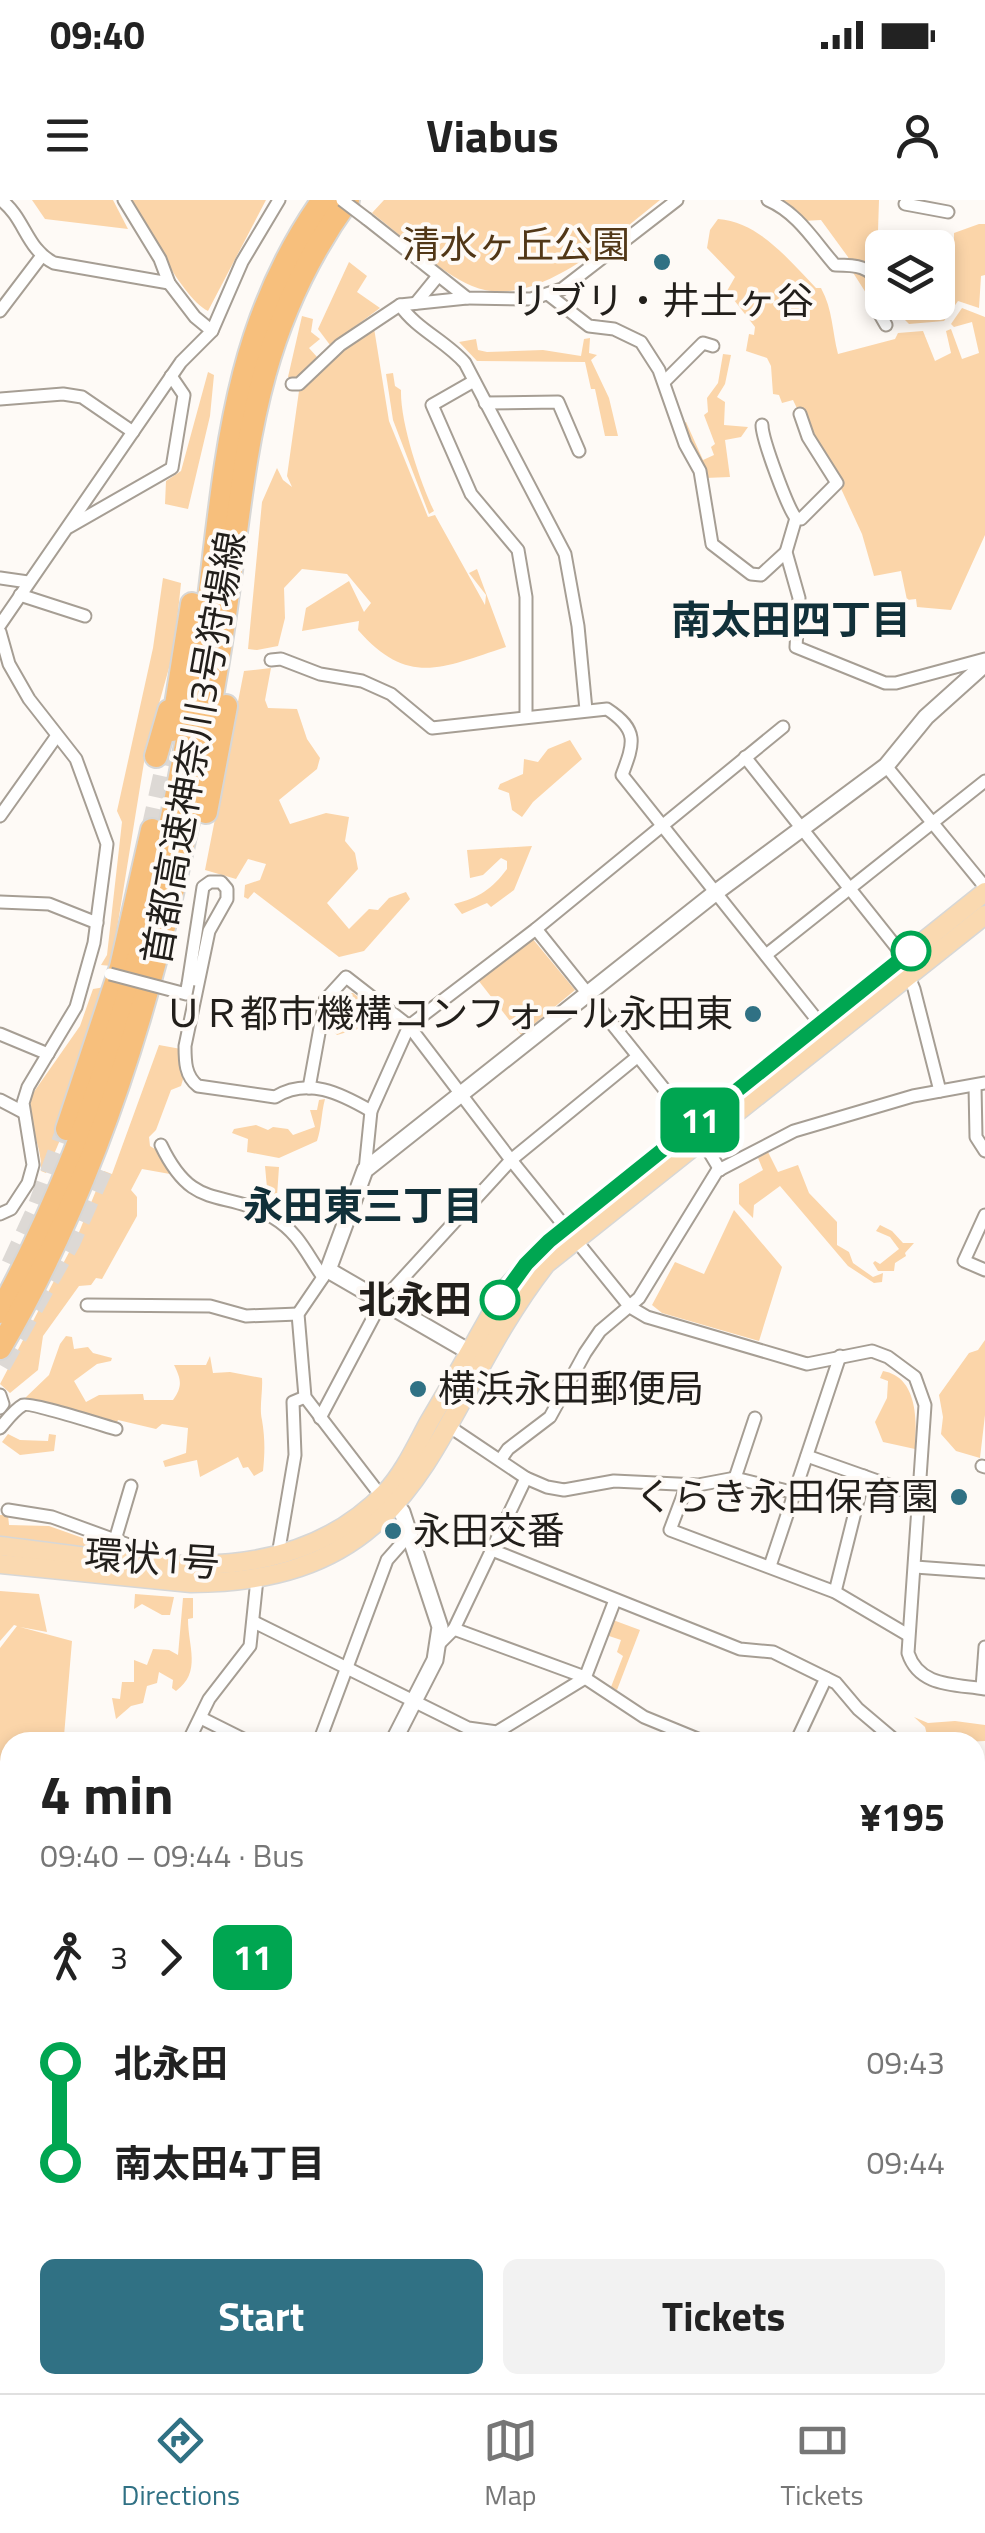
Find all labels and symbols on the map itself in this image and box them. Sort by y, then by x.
park label: 清水ヶ丘公園 [402,215,630,273]
marker: リブリ・井土ヶ谷 [651,251,673,273]
place label: リブリ・井土ヶ谷 [510,271,814,329]
street label: 首都高速神奈川3号狩場線 [126,526,260,969]
district label: 南太田四丁目 [671,589,911,650]
unlabelled marker [892,932,930,970]
place label: ＵＲ都市機構コンフォール永田東 [164,984,733,1042]
marker: ＵＲ都市機構コンフォール永田東 [742,1003,764,1025]
line badge: 11 [655,1088,745,1152]
district label: 永田東三丁目 [243,1175,483,1236]
place label: 北永田 [358,1270,472,1328]
marker: 北永田 [481,1281,519,1319]
place label: 横浜永田郵便局 [438,1359,704,1417]
marker: 横浜永田郵便局 [407,1378,429,1400]
place label: くらき永田保育園 [635,1467,939,1525]
marker: くらき永田保育園 [948,1486,970,1508]
place label: 永田交番 [413,1501,565,1559]
marker: 永田交番 [382,1520,404,1542]
street label: 環状1号 [83,1524,222,1592]

